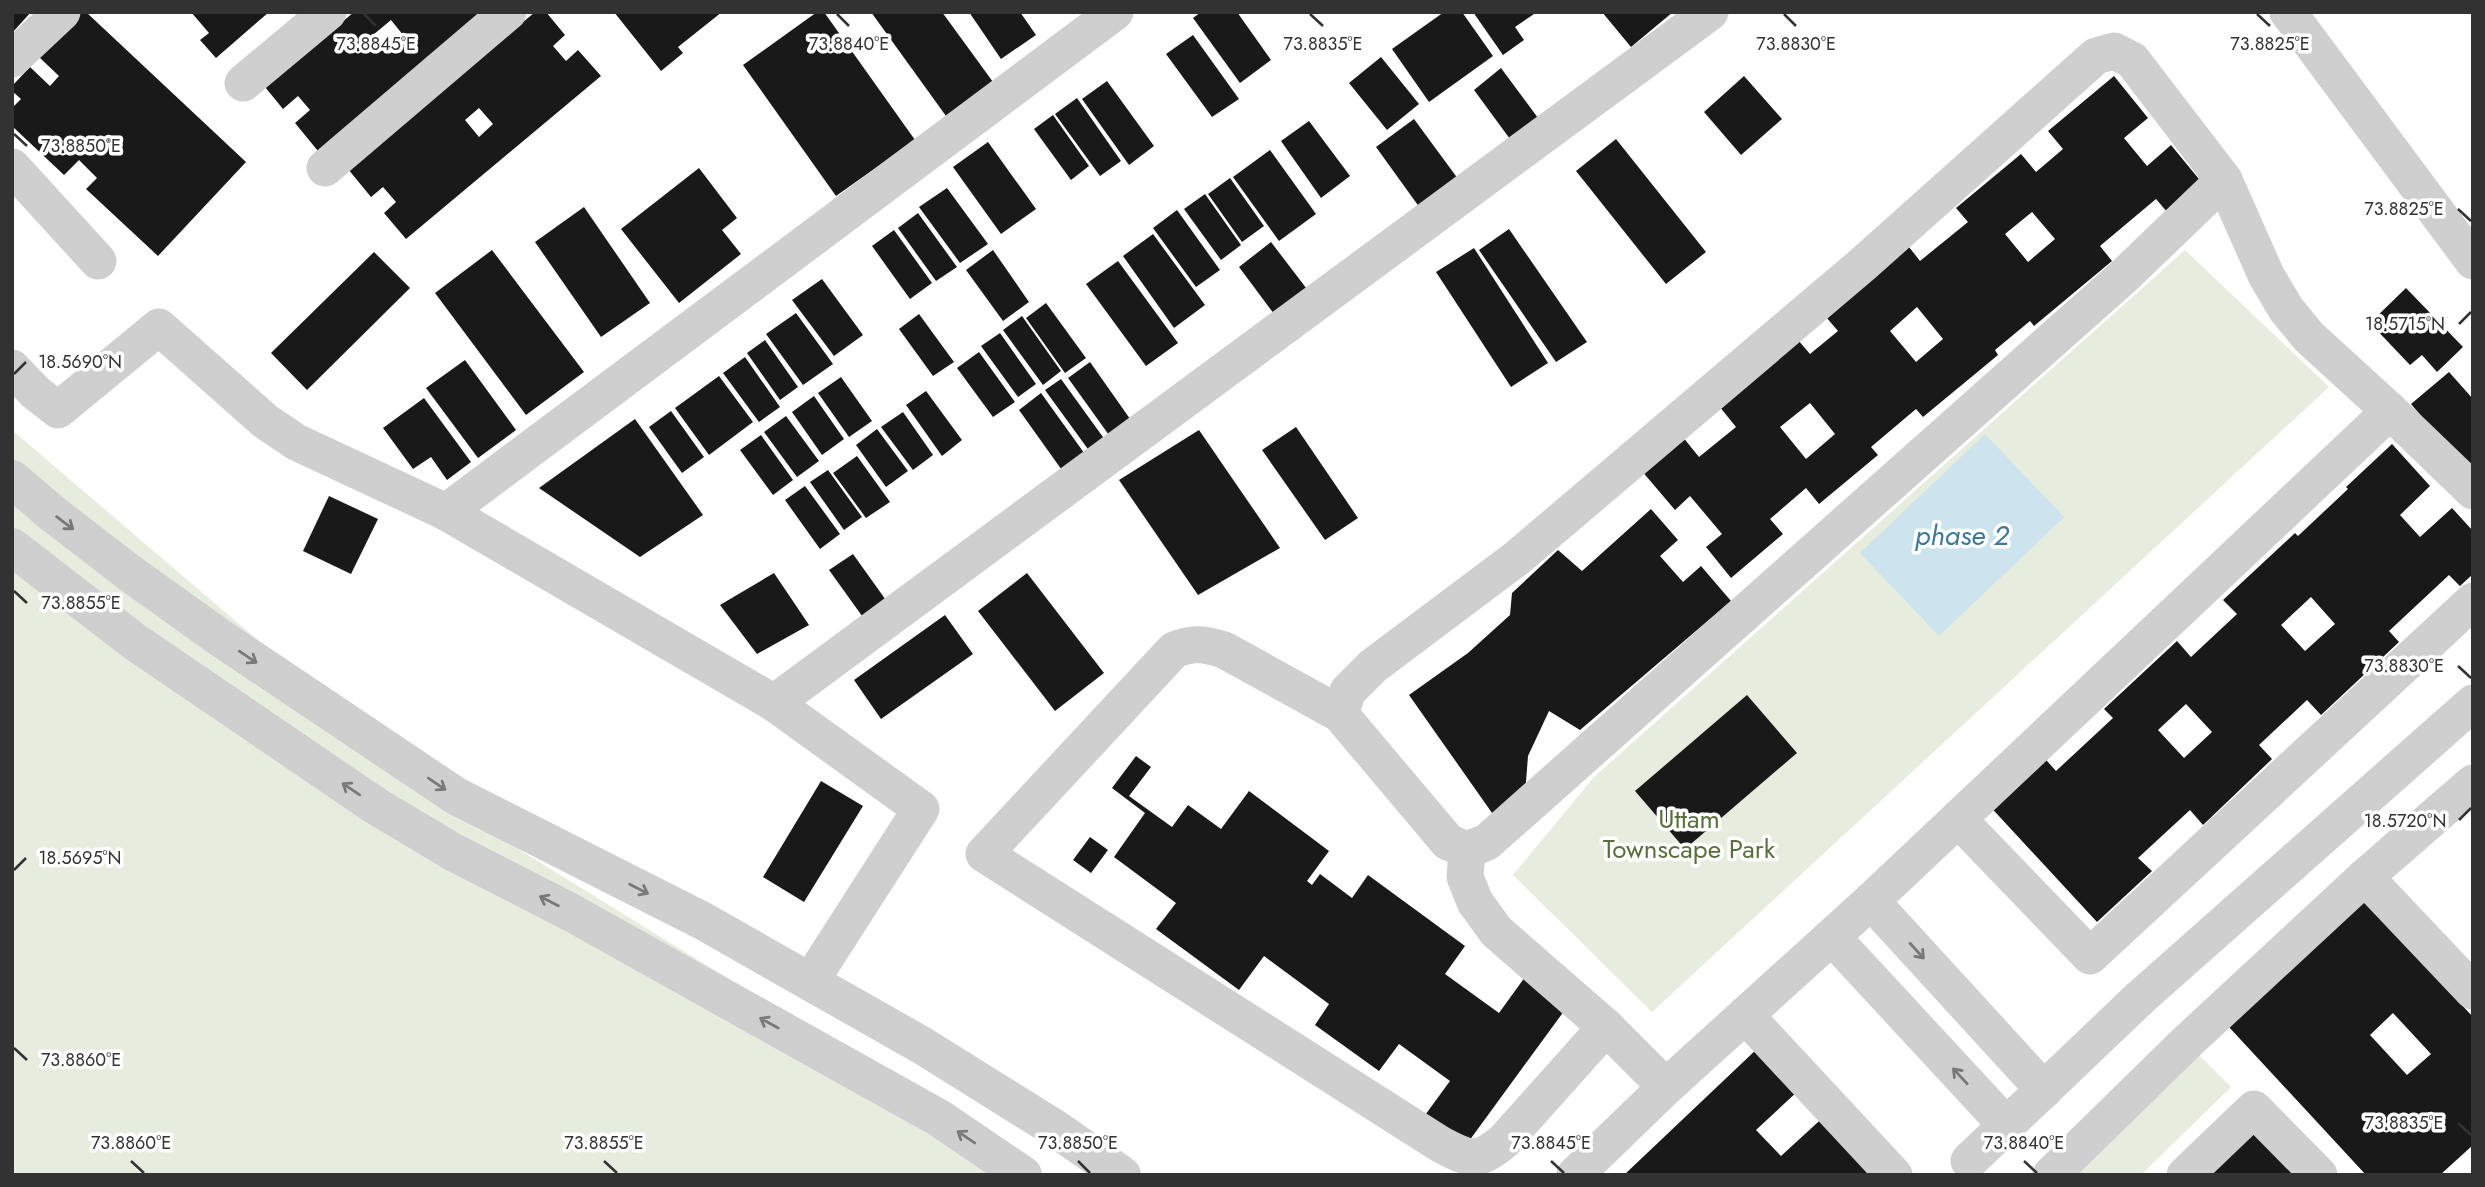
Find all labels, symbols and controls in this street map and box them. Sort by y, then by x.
text: 73.8845°E [336,31,416,57]
text: 73.8840°E [809,31,889,57]
text: 73.8835°E [1284,31,1362,57]
text: 73.8830°E [1756,31,1836,57]
text: 73.8825°E [2230,31,2310,57]
text: 73.8850°E [41,133,121,159]
text: 73.8825°E [2364,196,2444,222]
text: 18.5715°N [2365,311,2445,337]
text: 18.5690°N [38,349,122,375]
one-way arrow [55,515,73,530]
water label: phase 2 [1915,515,2010,556]
text: 73.8855°E [41,590,121,616]
one-way arrow [238,650,258,664]
text: 73.8830°E [2364,653,2444,679]
one-way arrow [427,776,446,791]
one-way arrow [342,782,361,796]
park label: Uttam Townscape Park [1603,800,1776,868]
text: 18.5720°N [2364,808,2446,834]
text: 18.5695°N [38,845,122,871]
one-way arrow [628,882,649,896]
one-way arrow [539,894,560,907]
one-way arrow [1909,942,1926,959]
one-way arrow [759,1016,780,1029]
text: 73.8860°E [41,1047,121,1073]
one-way arrow [1952,1068,1969,1085]
text: 73.8835°E [2365,1110,2443,1136]
one-way arrow [957,1129,976,1144]
text: 73.8860°E [91,1130,171,1156]
text: 73.8855°E [564,1130,644,1156]
text: 73.8850°E [1038,1130,1118,1156]
text: 73.8845°E [1511,1130,1591,1156]
text: 73.8840°E [1984,1130,2064,1156]

